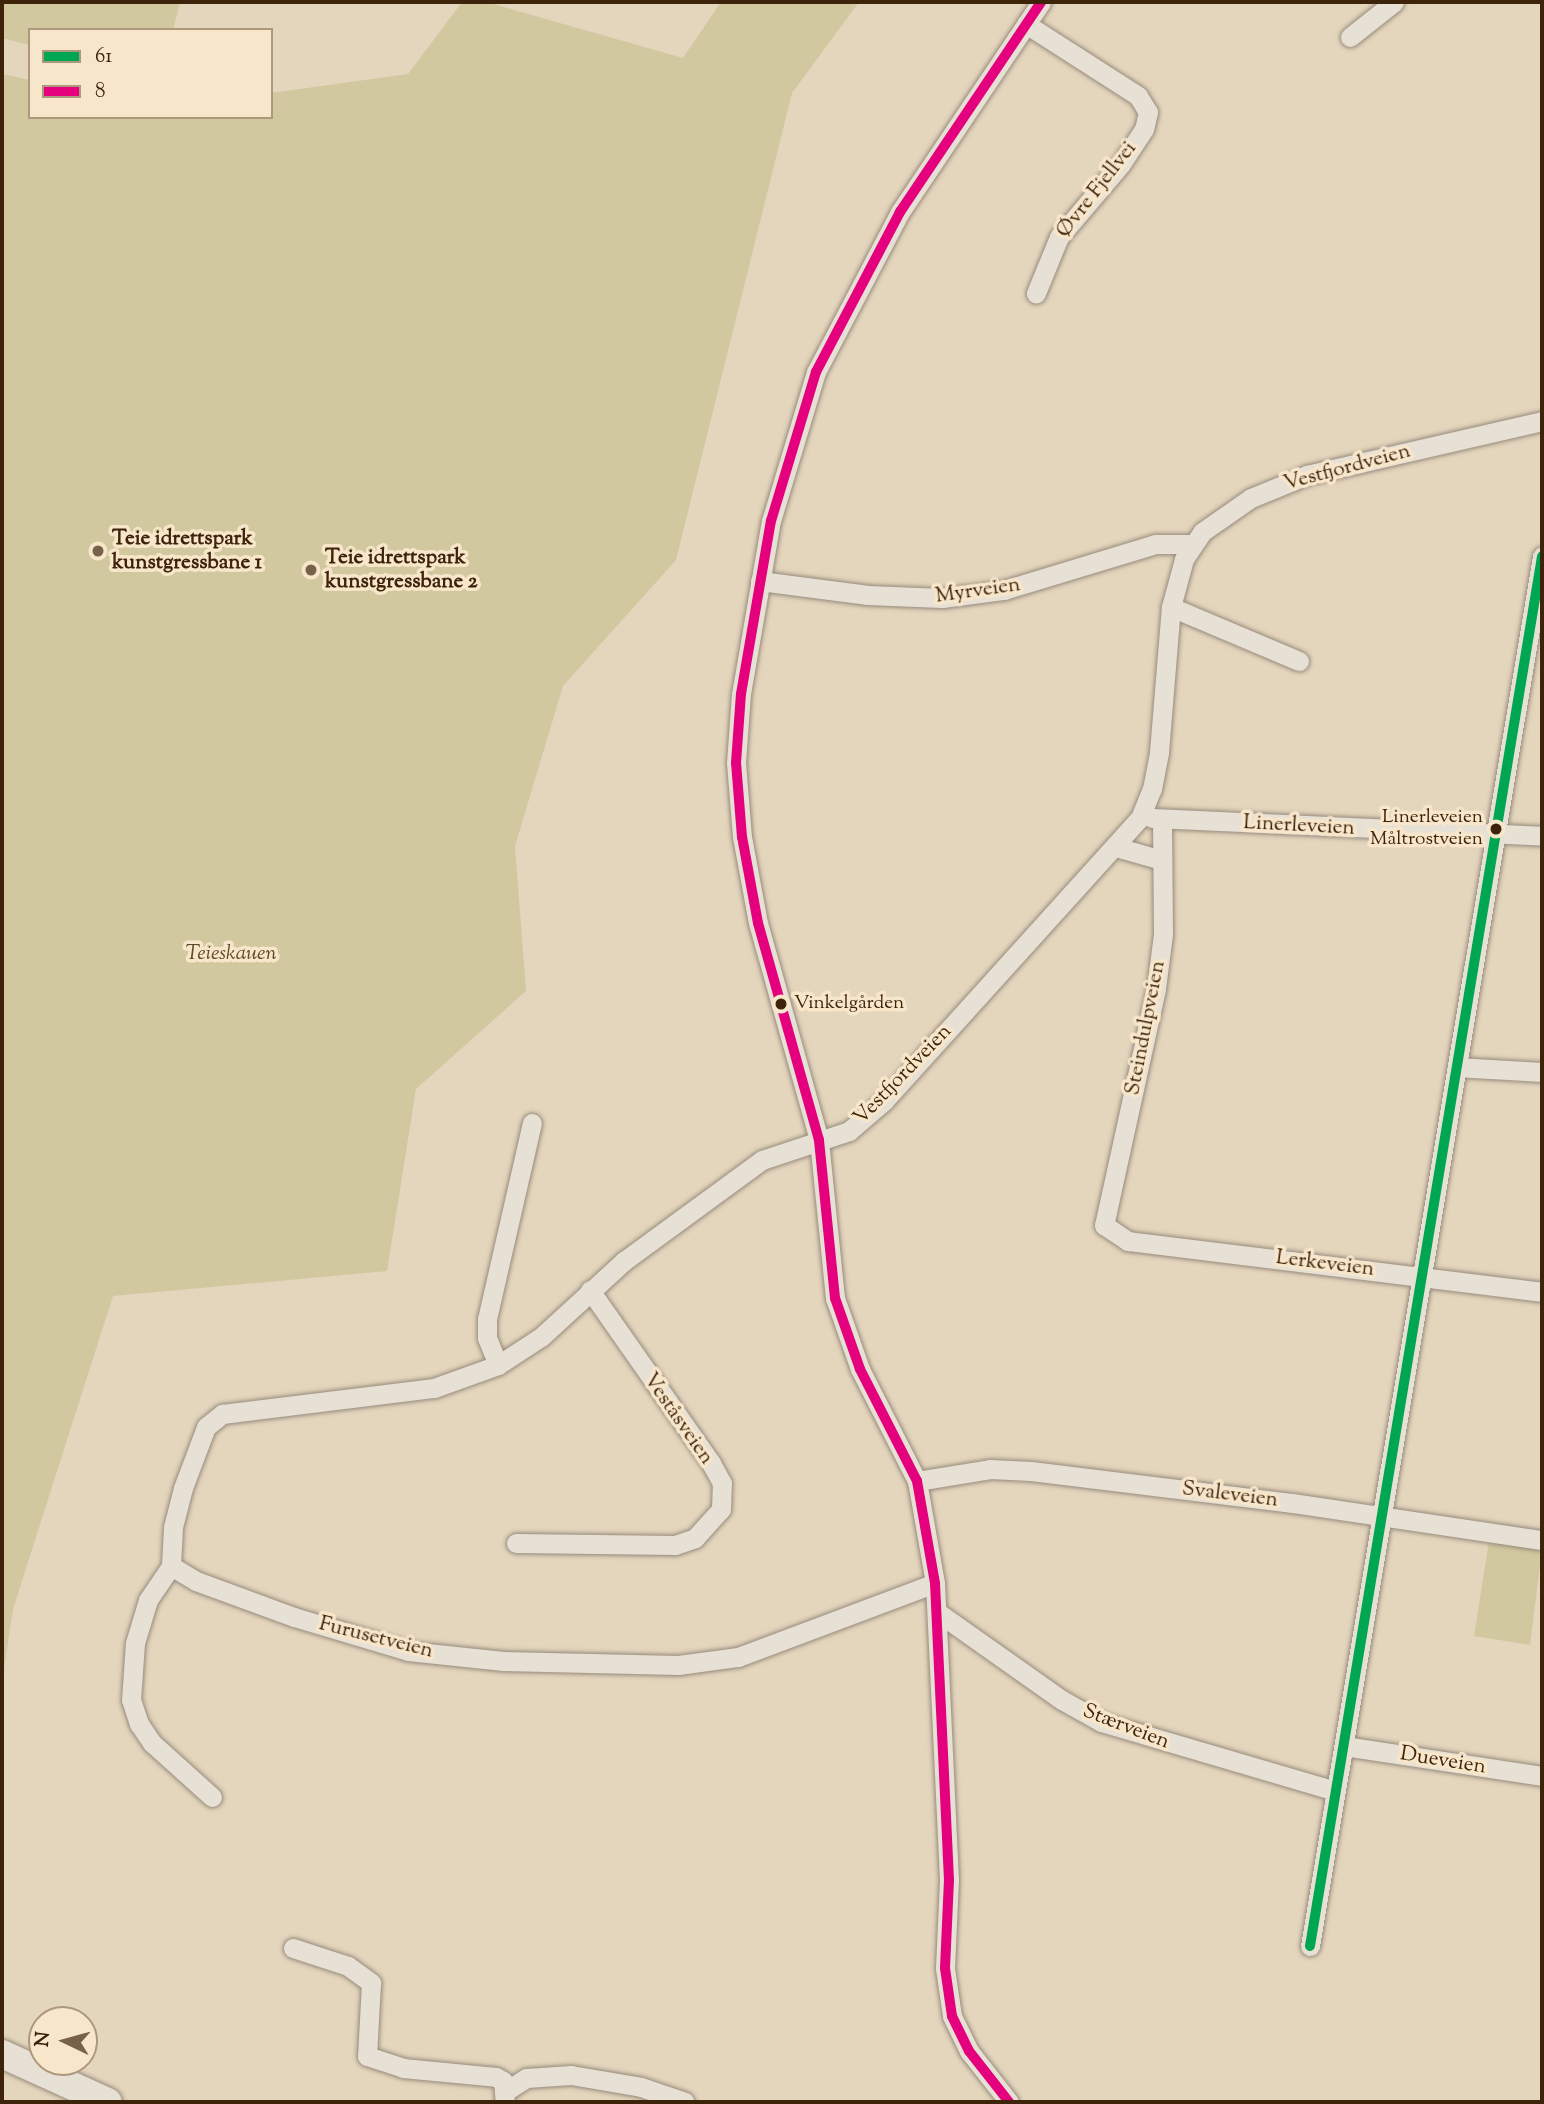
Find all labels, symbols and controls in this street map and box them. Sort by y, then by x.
legend [28,28,273,119]
text: 61 [95,42,112,72]
text: 8 [95,77,106,107]
street label: Øvre Fjellvei [1051,137,1143,243]
street label: Vestfjordveien [1281,439,1413,497]
place label: Teie idrettspark kunstgressbane 1 [112,526,262,576]
marker: Teie idrettspark kunstgressbane 1 [90,543,106,559]
place label: Teie idrettspark kunstgressbane 2 [325,545,478,595]
marker: Teie idrettspark kunstgressbane 2 [303,562,319,578]
street label: Myrveien [934,573,1022,609]
place label: Linerleveien Måltrostveien [1370,807,1483,851]
street label: Linerleveien [1243,810,1355,842]
marker: Linerleveien Måltrostveien [1489,822,1503,836]
park label: Teieskauen [185,941,277,967]
street label: Steindulpveien [1121,959,1171,1097]
place label: Vinkelgården [794,993,904,1015]
marker: Vinkelgården [774,997,788,1011]
street label: Vestfjordveien [849,1019,957,1131]
street label: Lerkeveien [1274,1245,1376,1283]
street label: Veståsveien [637,1368,719,1470]
street label: Svaleveien [1181,1477,1279,1513]
street label: Furusetveien [316,1612,436,1664]
street label: Stærveien [1079,1699,1173,1755]
street label: Dueveien [1398,1742,1488,1780]
north arrow [28,2006,98,2076]
text: N [29,2031,58,2048]

